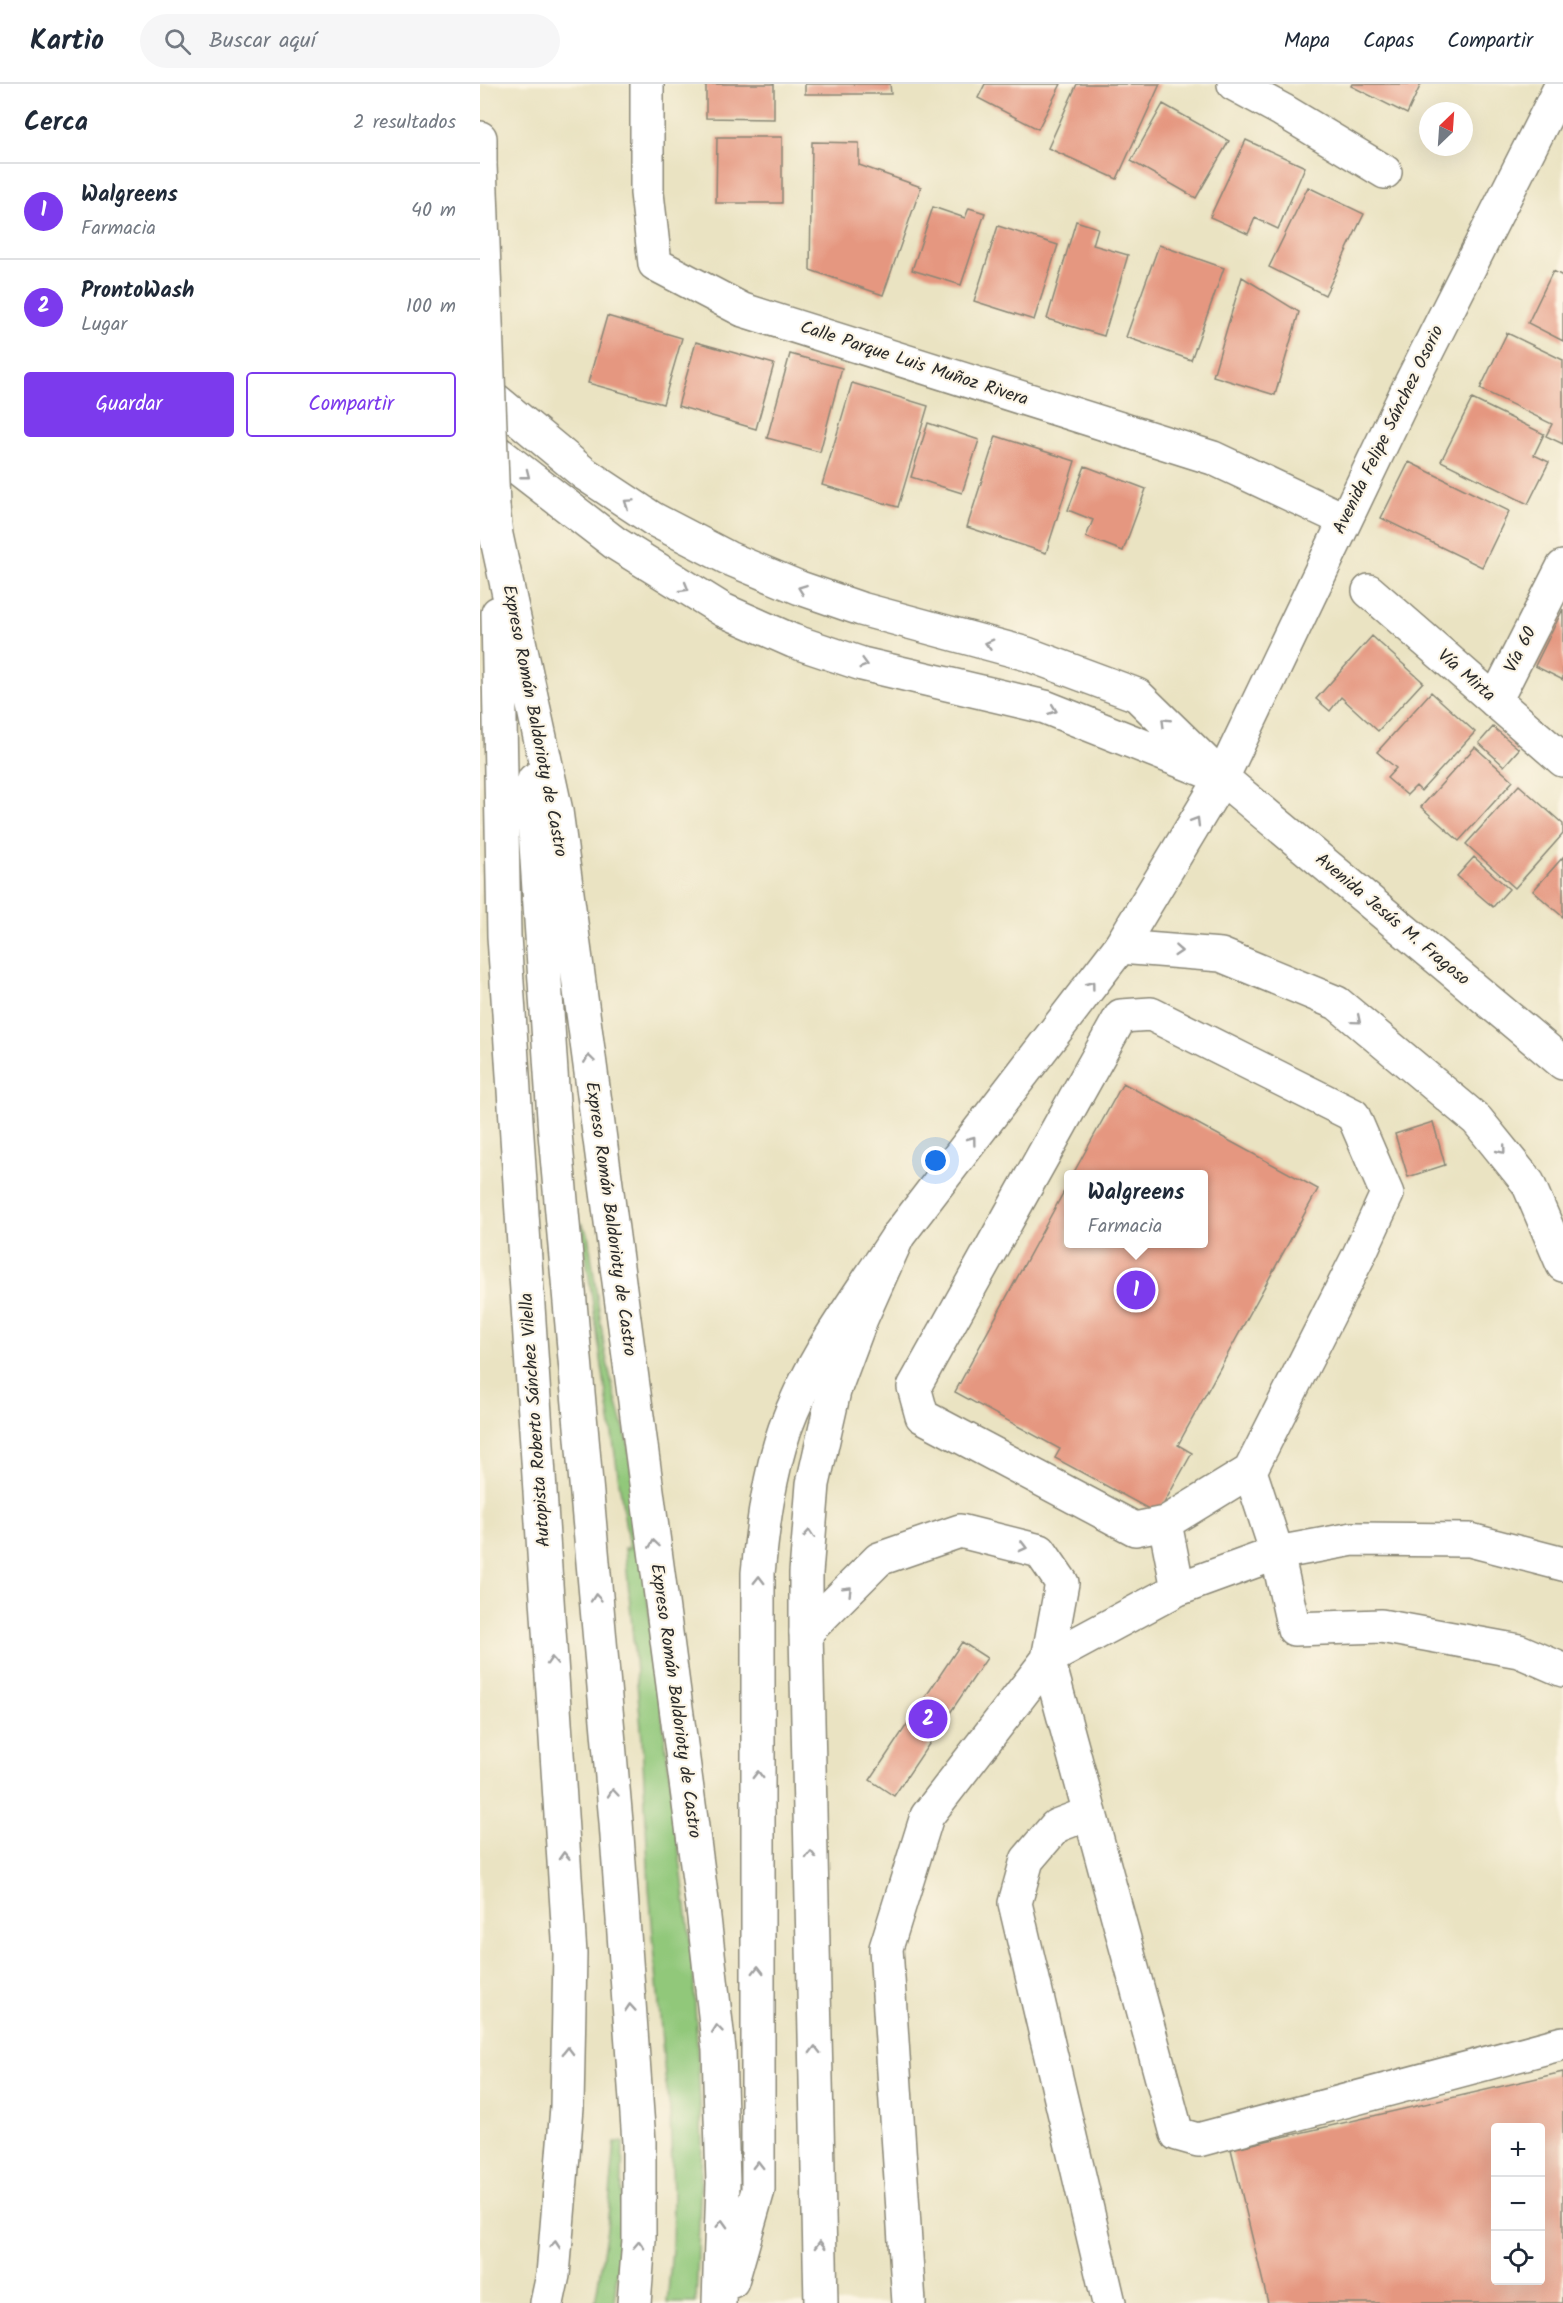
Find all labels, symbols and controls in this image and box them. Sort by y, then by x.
search box [140,14,560,68]
text: Kartio [30,19,104,64]
text: Buscar aquí [209,24,316,59]
icon: search [161,25,194,58]
text: Mapa [1284,25,1330,58]
text: Capas [1363,25,1414,58]
text: Compartir [1447,25,1533,58]
text: Cerca [24,102,88,144]
north arrow [1419,102,1473,156]
text: 2 resultados [353,107,456,139]
text: Walgreens [81,178,178,213]
text: 1 [40,195,47,227]
text: 40 m [411,195,456,227]
text: Farmacia [81,213,156,245]
text: ProntoWash [81,274,194,309]
text: 2 [38,291,49,323]
text: 100 m [406,291,456,323]
text: Lugar [81,309,127,341]
street label: Calle Parque Luis Muñoz Rivera [796,313,1032,415]
street label: Avenida Felipe Sánchez Osorio [1326,321,1452,539]
button: Guardar [24,372,234,437]
button: Compartir [246,372,456,437]
one-way arrow [519,468,530,479]
one-way arrow [624,498,634,510]
one-way arrow [679,580,689,592]
street label: Expreso Román Baldorioty de Castro [493,582,575,860]
one-way arrow [797,584,808,596]
street label: Vía 60 [1497,622,1545,678]
one-way arrow [984,639,995,651]
street label: Vía Mirta [1430,642,1502,710]
one-way arrow [858,657,869,669]
one-way arrow [1047,703,1058,715]
one-way arrow [1161,718,1171,729]
one-way arrow [1188,817,1200,827]
street label: Avenida Jesús M. Fragoso [1308,846,1476,994]
one-way arrow [1174,945,1183,958]
one-way arrow [1083,981,1094,992]
one-way arrow [1350,1012,1361,1023]
one-way arrow [583,1055,596,1064]
street label: Expreso Román Baldorioty de Castro [576,1080,644,1358]
one-way arrow [965,1135,976,1146]
one-way arrow [1494,1143,1505,1154]
your location [921,1146,950,1175]
popup [1064,1170,1208,1248]
text: Walgreens [1088,1176,1184,1211]
text: Farmacia [1088,1211,1162,1243]
pin: 1 [1116,1268,1156,1312]
street label: Autopista Roberto Sánchez Vilella [513,1292,559,1548]
one-way arrow [803,1529,816,1538]
one-way arrow [648,1539,660,1548]
one-way arrow [1018,1539,1028,1552]
street label: Expreso Román Baldorioty de Castro [641,1562,709,1840]
one-way arrow [752,1575,765,1584]
one-way arrow [840,1587,851,1598]
one-way arrow [590,1594,603,1603]
one-way arrow [546,1657,559,1666]
pin: 2 [908,1696,948,1742]
one-way arrow [752,1770,764,1779]
one-way arrow [607,1788,620,1797]
one-way arrow [805,1850,817,1859]
one-way arrow [557,1851,570,1860]
one-way arrow [752,1965,764,1974]
one-way arrow [623,2004,636,2013]
one-way arrow [711,2024,723,2033]
one-way arrow [809,2045,822,2054]
one-way arrow [562,2046,574,2055]
map controls [1491,2123,1545,2285]
button: + [1491,2123,1545,2177]
one-way arrow [752,2160,764,2169]
button: − [1491,2177,1545,2231]
one-way arrow [715,2219,728,2228]
button: locate [1491,2231,1545,2285]
one-way arrow [632,2240,645,2249]
one-way arrow [814,2240,826,2249]
one-way arrow [548,2241,561,2250]

